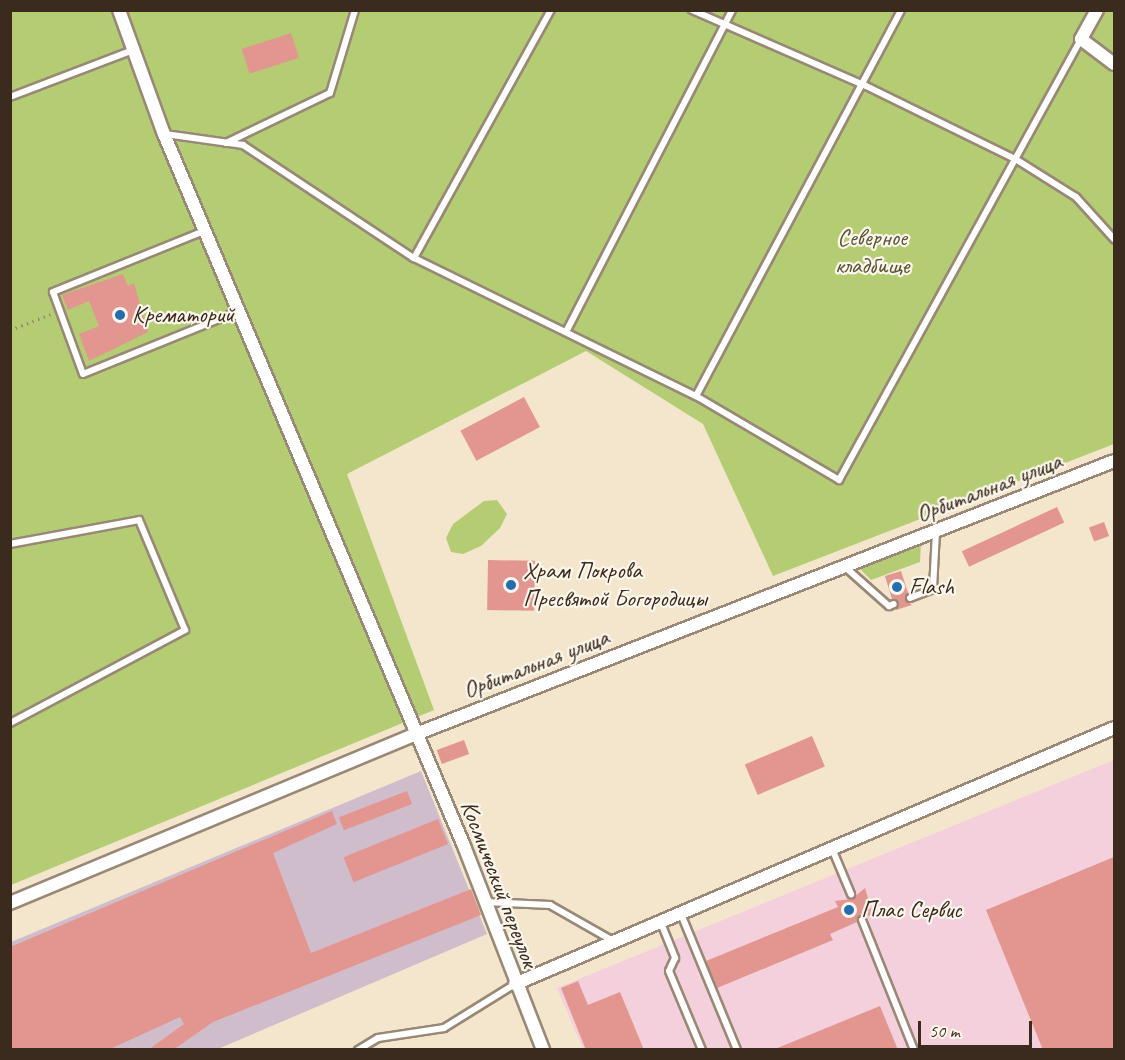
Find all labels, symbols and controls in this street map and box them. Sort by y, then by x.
park label: Северное кладбище [835,224,909,280]
place label: Крематорий [132,301,234,329]
marker: Крематорий [113,308,127,322]
street label: Орбитальная улица [911,447,1067,529]
place label: Храм Покрова Пресвятой Богородицы [523,557,707,613]
place label: Flash [909,573,954,601]
marker: Храм Покрова Пресвятой Богородицы [504,578,518,592]
marker: Flash [890,580,904,594]
street label: Орбитальная улица [458,623,614,705]
street label: Космический переулок [454,796,544,972]
place label: Плас Сервис [861,896,964,924]
marker: Плас Сервис [842,903,856,917]
scale bar [921,1009,1035,1047]
text: 50 m [929,1020,960,1042]

